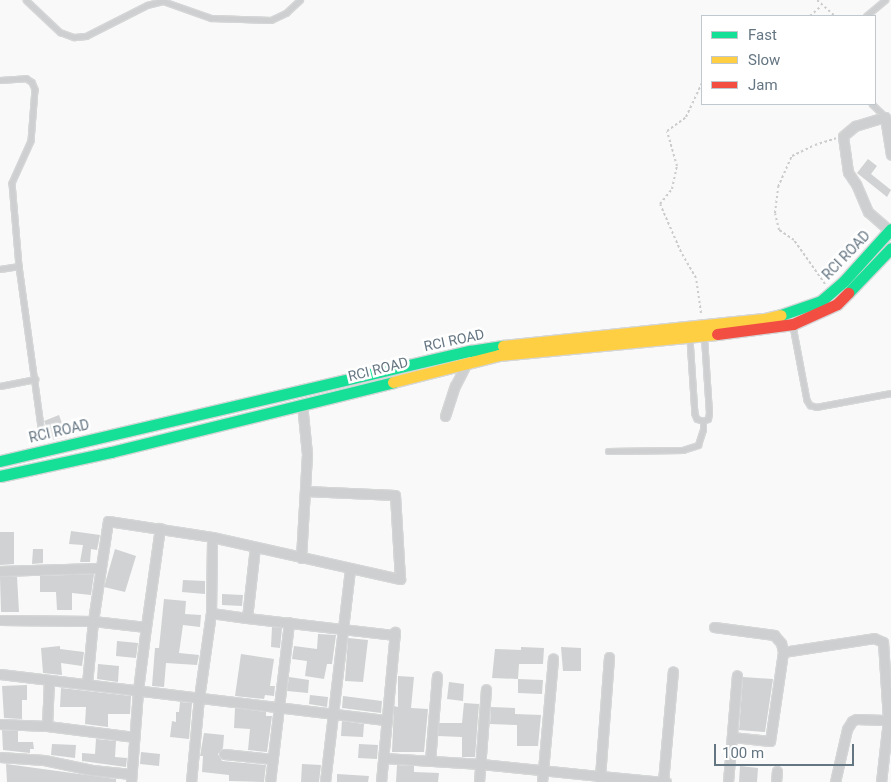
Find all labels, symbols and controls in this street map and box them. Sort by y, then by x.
legend [701,15,876,105]
text: Fast [748,26,777,44]
text: Slow [748,51,780,69]
text: Jam [748,76,778,94]
street label: RCI ROAD [819,227,873,283]
street label: RCI ROAD [422,325,486,355]
street label: RCI ROAD [346,353,410,385]
street label: RCI ROAD [27,416,91,446]
scale bar [716,734,856,766]
text: 100 m [722,744,764,762]

